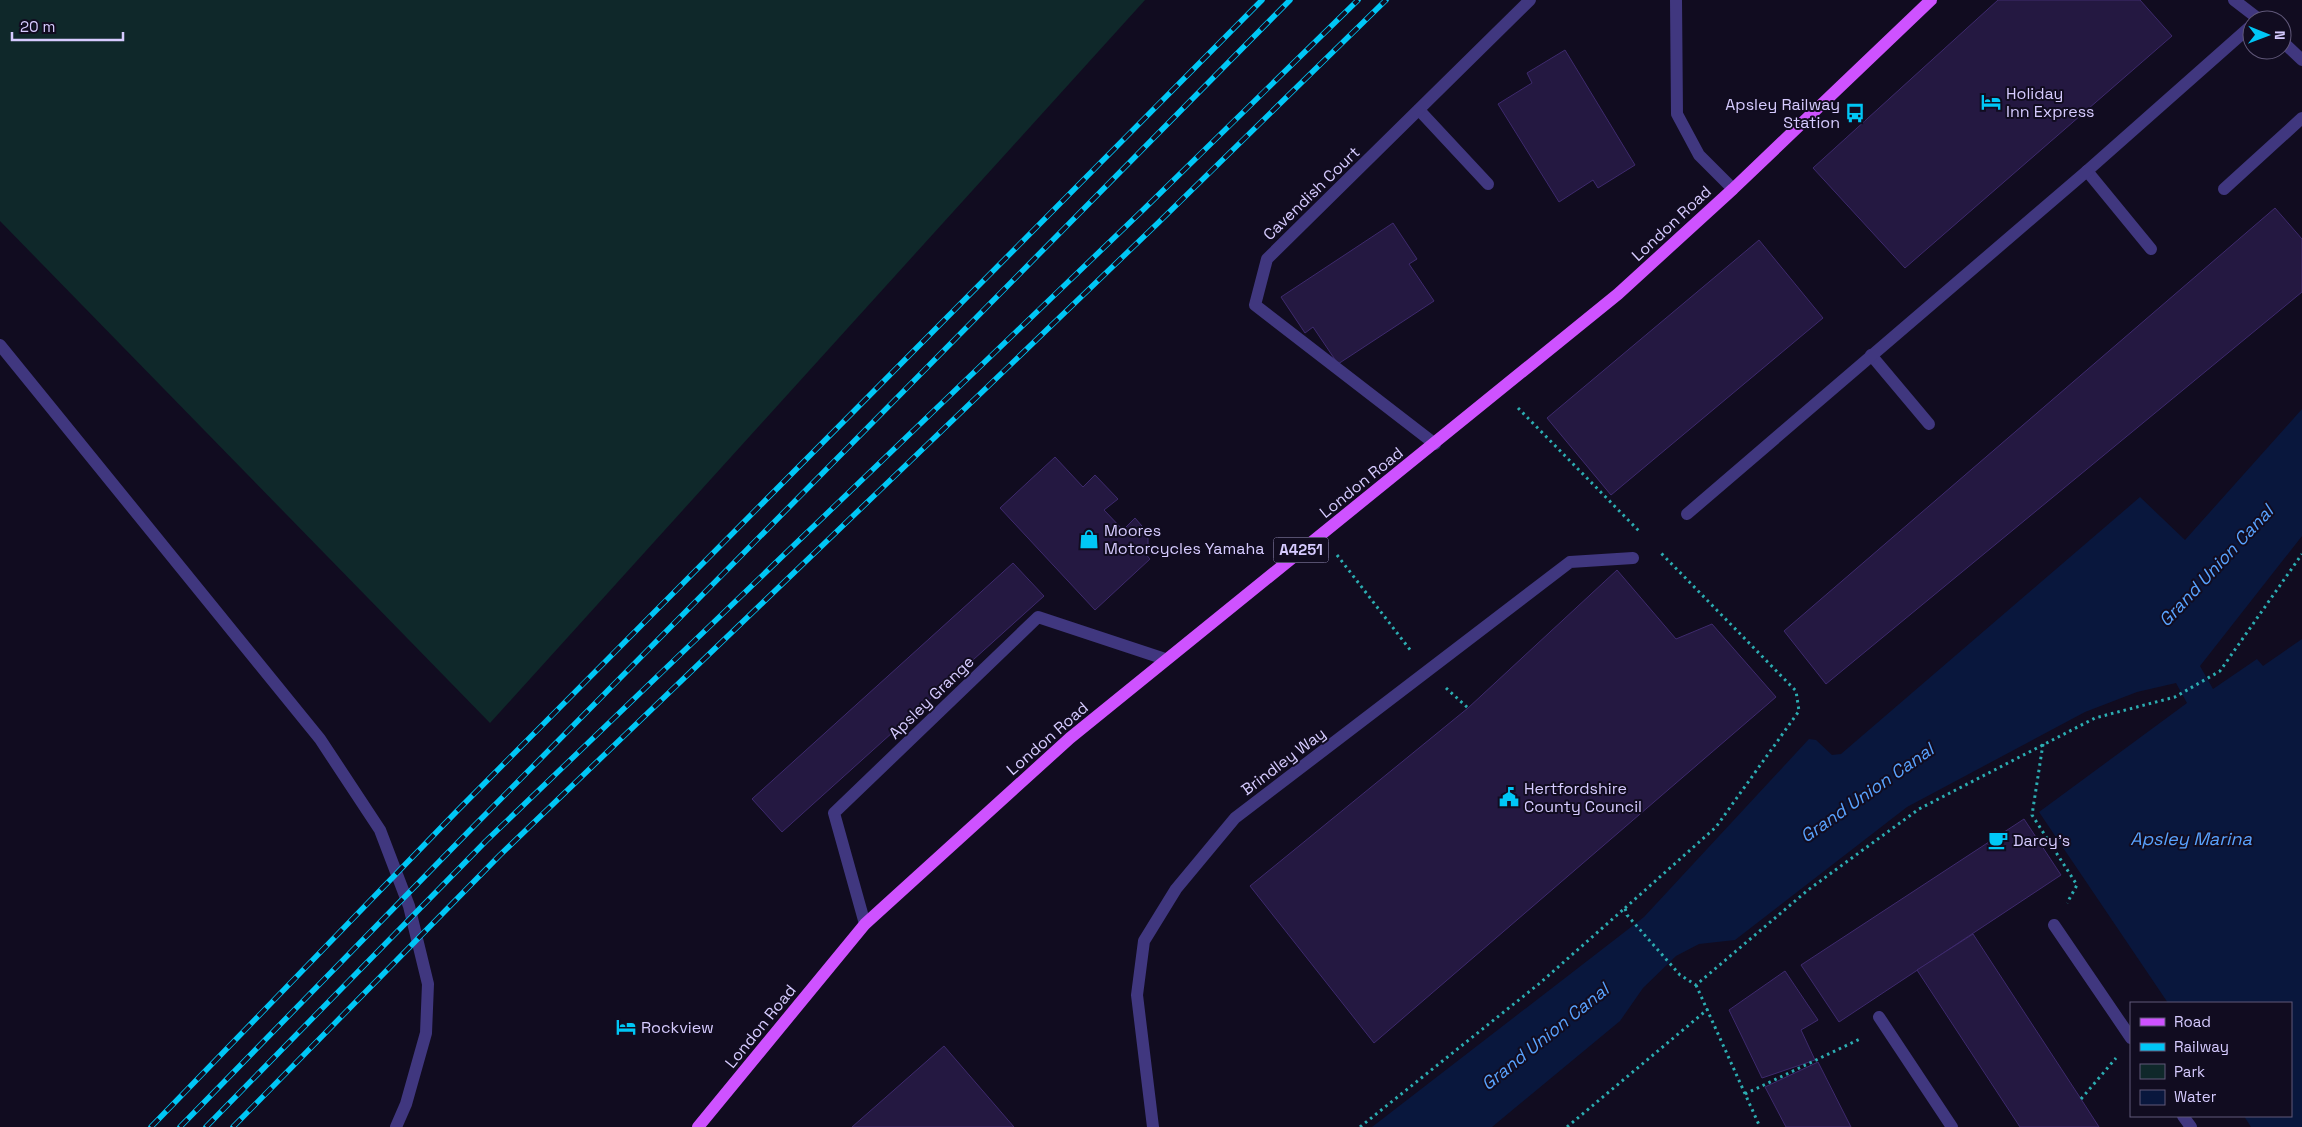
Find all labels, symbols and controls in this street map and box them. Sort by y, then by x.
scale bar [12,10,124,42]
north arrow [2242,10,2292,60]
text: 20 m [20,17,55,36]
text: N [2271,30,2289,40]
place label: Holiday Inn Express [2006,83,2095,122]
hotel icon: Holiday Inn Express [1980,91,2002,113]
place label: Apsley Railway Station [1725,94,1840,133]
bus stop icon: Apsley Railway Station [1844,102,1866,124]
street label: Cavendish Court [1259,142,1364,245]
street label: London Road [1627,181,1716,266]
street label: London Road [1315,442,1407,523]
water label: Grand Union Canal [2153,498,2280,631]
place label: Moores Motorcycles Yamaha [1104,520,1264,559]
shop icon: Moores Motorcycles Yamaha [1078,528,1100,550]
road number: A4251 [1274,538,1328,562]
street label: Apsley Grange [884,651,979,744]
street label: London Road [1002,697,1093,780]
street label: Brindley Way [1237,723,1330,800]
water label: Grand Union Canal [1795,736,1940,847]
place label: Hertfordshire County Council [1524,778,1642,817]
public building icon: Hertfordshire County Council [1498,786,1520,808]
water label: Apsley Marina [2130,827,2252,850]
cafe icon: Darcy's [1987,829,2009,851]
place label: Darcy's [2013,830,2070,851]
water label: Grand Union Canal [1476,976,1615,1095]
street label: London Road [720,980,801,1072]
legend [2130,1002,2292,1117]
text: Road [2174,1012,2211,1031]
hotel icon: Rockview [615,1016,637,1038]
place label: Rockview [641,1017,714,1038]
text: Railway [2174,1037,2229,1056]
text: Park [2174,1062,2205,1081]
text: Water [2174,1087,2217,1106]

